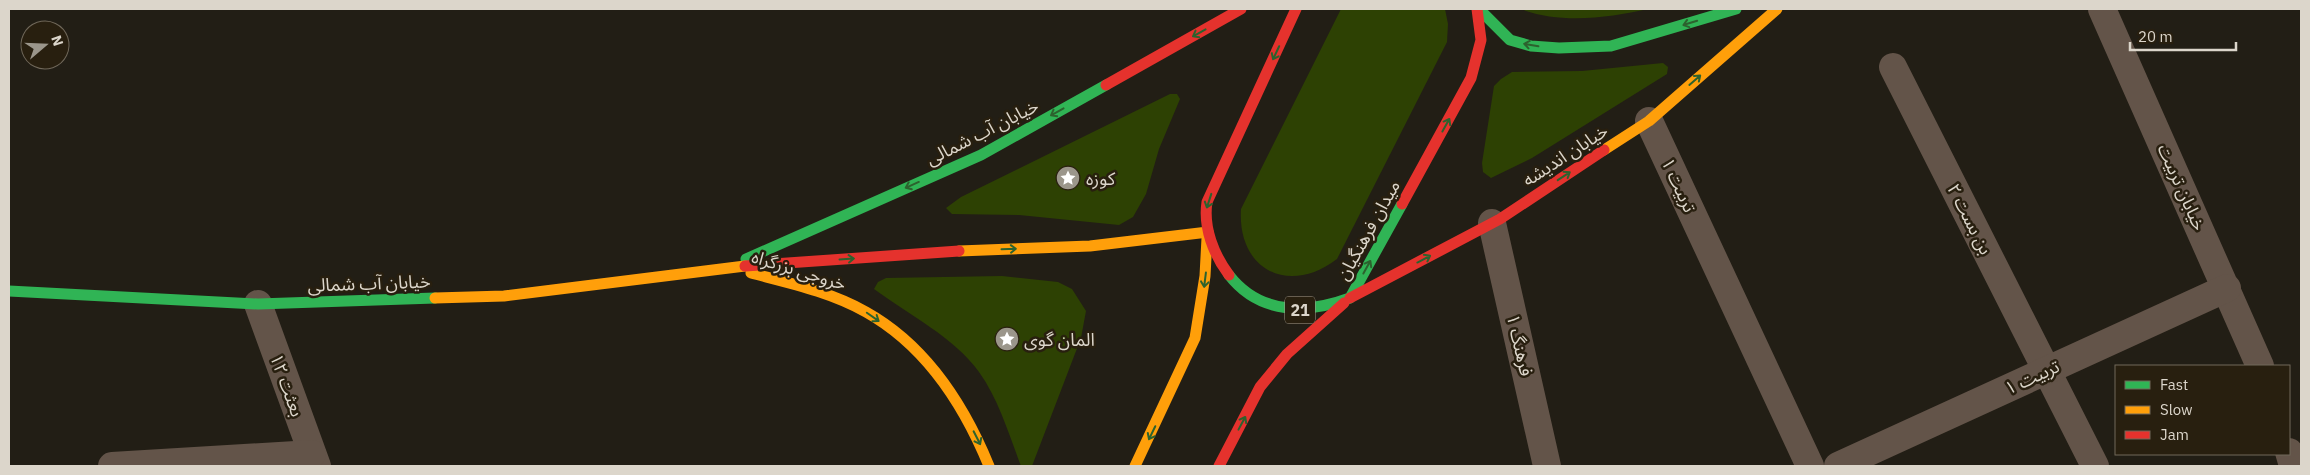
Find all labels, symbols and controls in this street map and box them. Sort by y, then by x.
one-way arrow [1682,19,1698,29]
north arrow [20,20,70,70]
scale bar [2130,20,2236,52]
text: 20 m [2138,27,2173,46]
one-way arrow [1192,28,1207,38]
text: N [47,33,67,48]
one-way arrow [1523,39,1539,49]
one-way arrow [1270,45,1280,60]
one-way arrow [1688,75,1701,86]
street label: خیابان آب شمالی [922,94,1042,170]
one-way arrow [1051,108,1065,118]
one-way arrow [1441,118,1451,133]
street label: خیابان اندیشه [1518,119,1612,191]
street label: خیابان تربیت [2153,140,2211,234]
street label: تربیت ۱ [1656,154,1702,216]
place icon: کوزه [1055,165,1081,191]
place label: کوزه [1086,167,1116,190]
one-way arrow [1557,171,1571,182]
street label: میدان فرهنگیان [1331,176,1405,284]
street label: بن بست ۲ [1942,180,1998,258]
one-way arrow [905,181,920,191]
one-way arrow [1203,193,1213,209]
one-way arrow [1001,244,1017,253]
street label: خروجی بزرگراه [749,245,849,295]
one-way arrow [838,254,854,264]
one-way arrow [1416,254,1431,263]
one-way arrow [1362,260,1372,275]
street label: خیابان آب شمالی [307,269,431,297]
one-way arrow [1199,272,1209,288]
road number: 21 [1285,296,1315,324]
one-way arrow [866,312,880,322]
street label: فرهنگ ۱ [1502,312,1538,378]
place icon: المان گوی [994,326,1020,352]
place label: المان گوی [1024,328,1095,351]
street label: بعثت ۱۲ [265,350,309,420]
street label: تربیت ۱ [2001,354,2063,400]
legend [2115,365,2290,455]
text: Fast [2160,375,2188,394]
text: Slow [2160,400,2193,419]
one-way arrow [1238,416,1247,431]
one-way arrow [1146,425,1156,440]
text: Jam [2160,425,2189,444]
one-way arrow [973,430,982,445]

